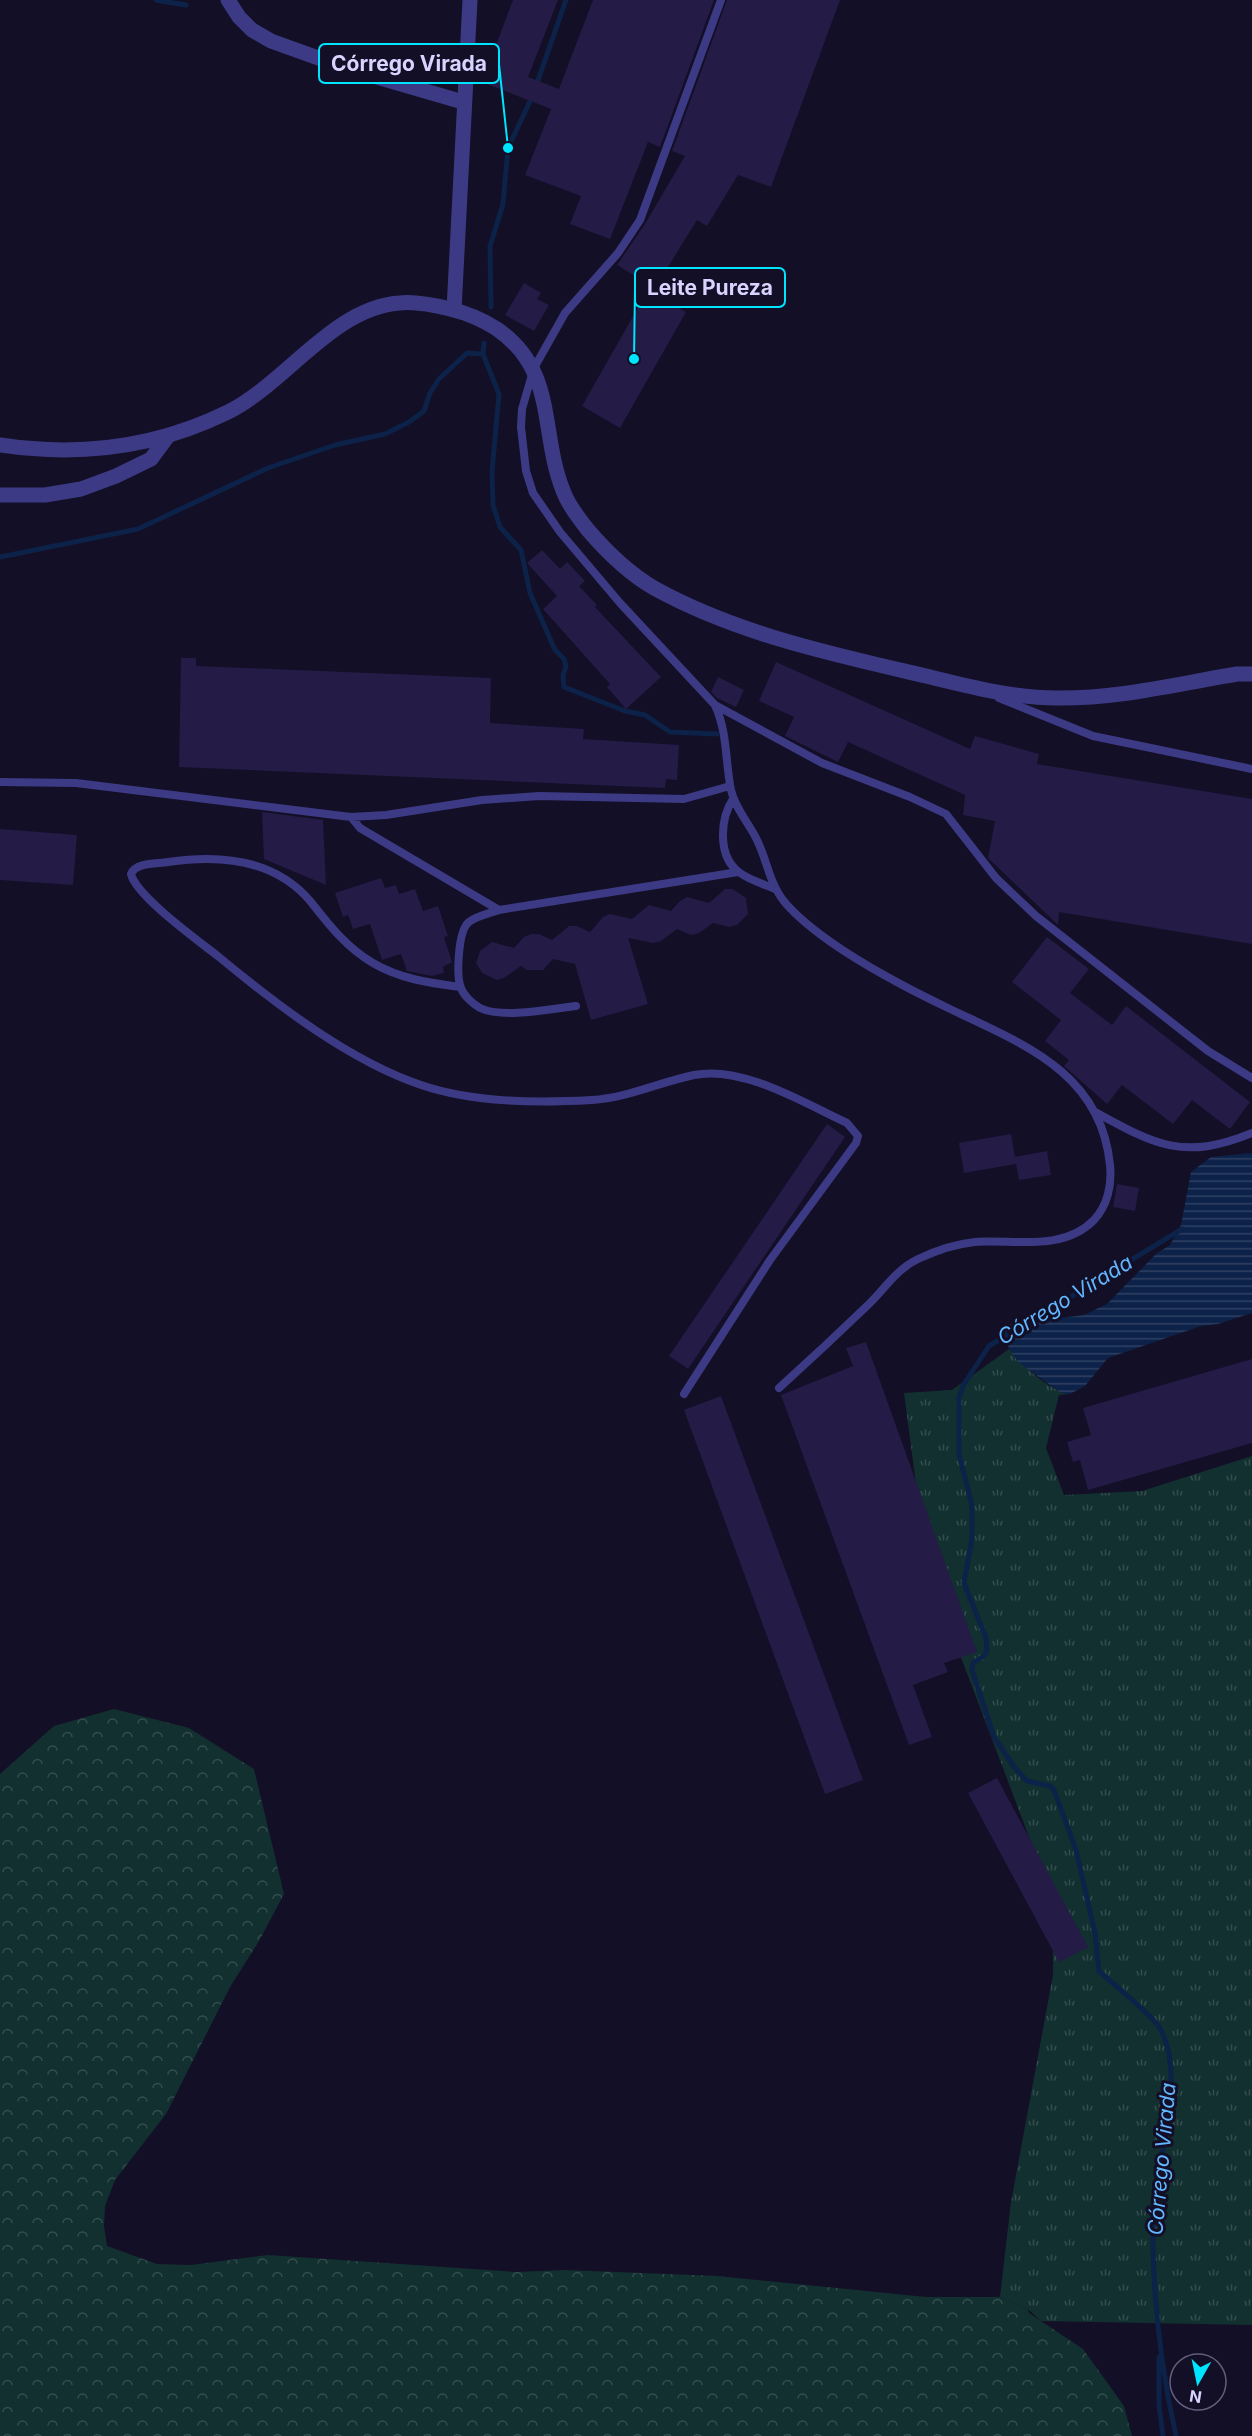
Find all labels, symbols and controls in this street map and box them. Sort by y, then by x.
callout: Córrego Virada [319,44,499,83]
text: Córrego Virada [331,51,487,76]
callout: Leite Pureza [635,268,785,307]
text: Leite Pureza [647,275,773,300]
water label: Córrego Virada [993,1249,1137,1350]
water label: Córrego Virada [1142,2082,1181,2236]
north arrow [1168,2352,1228,2412]
text: N [1188,2386,1203,2408]

